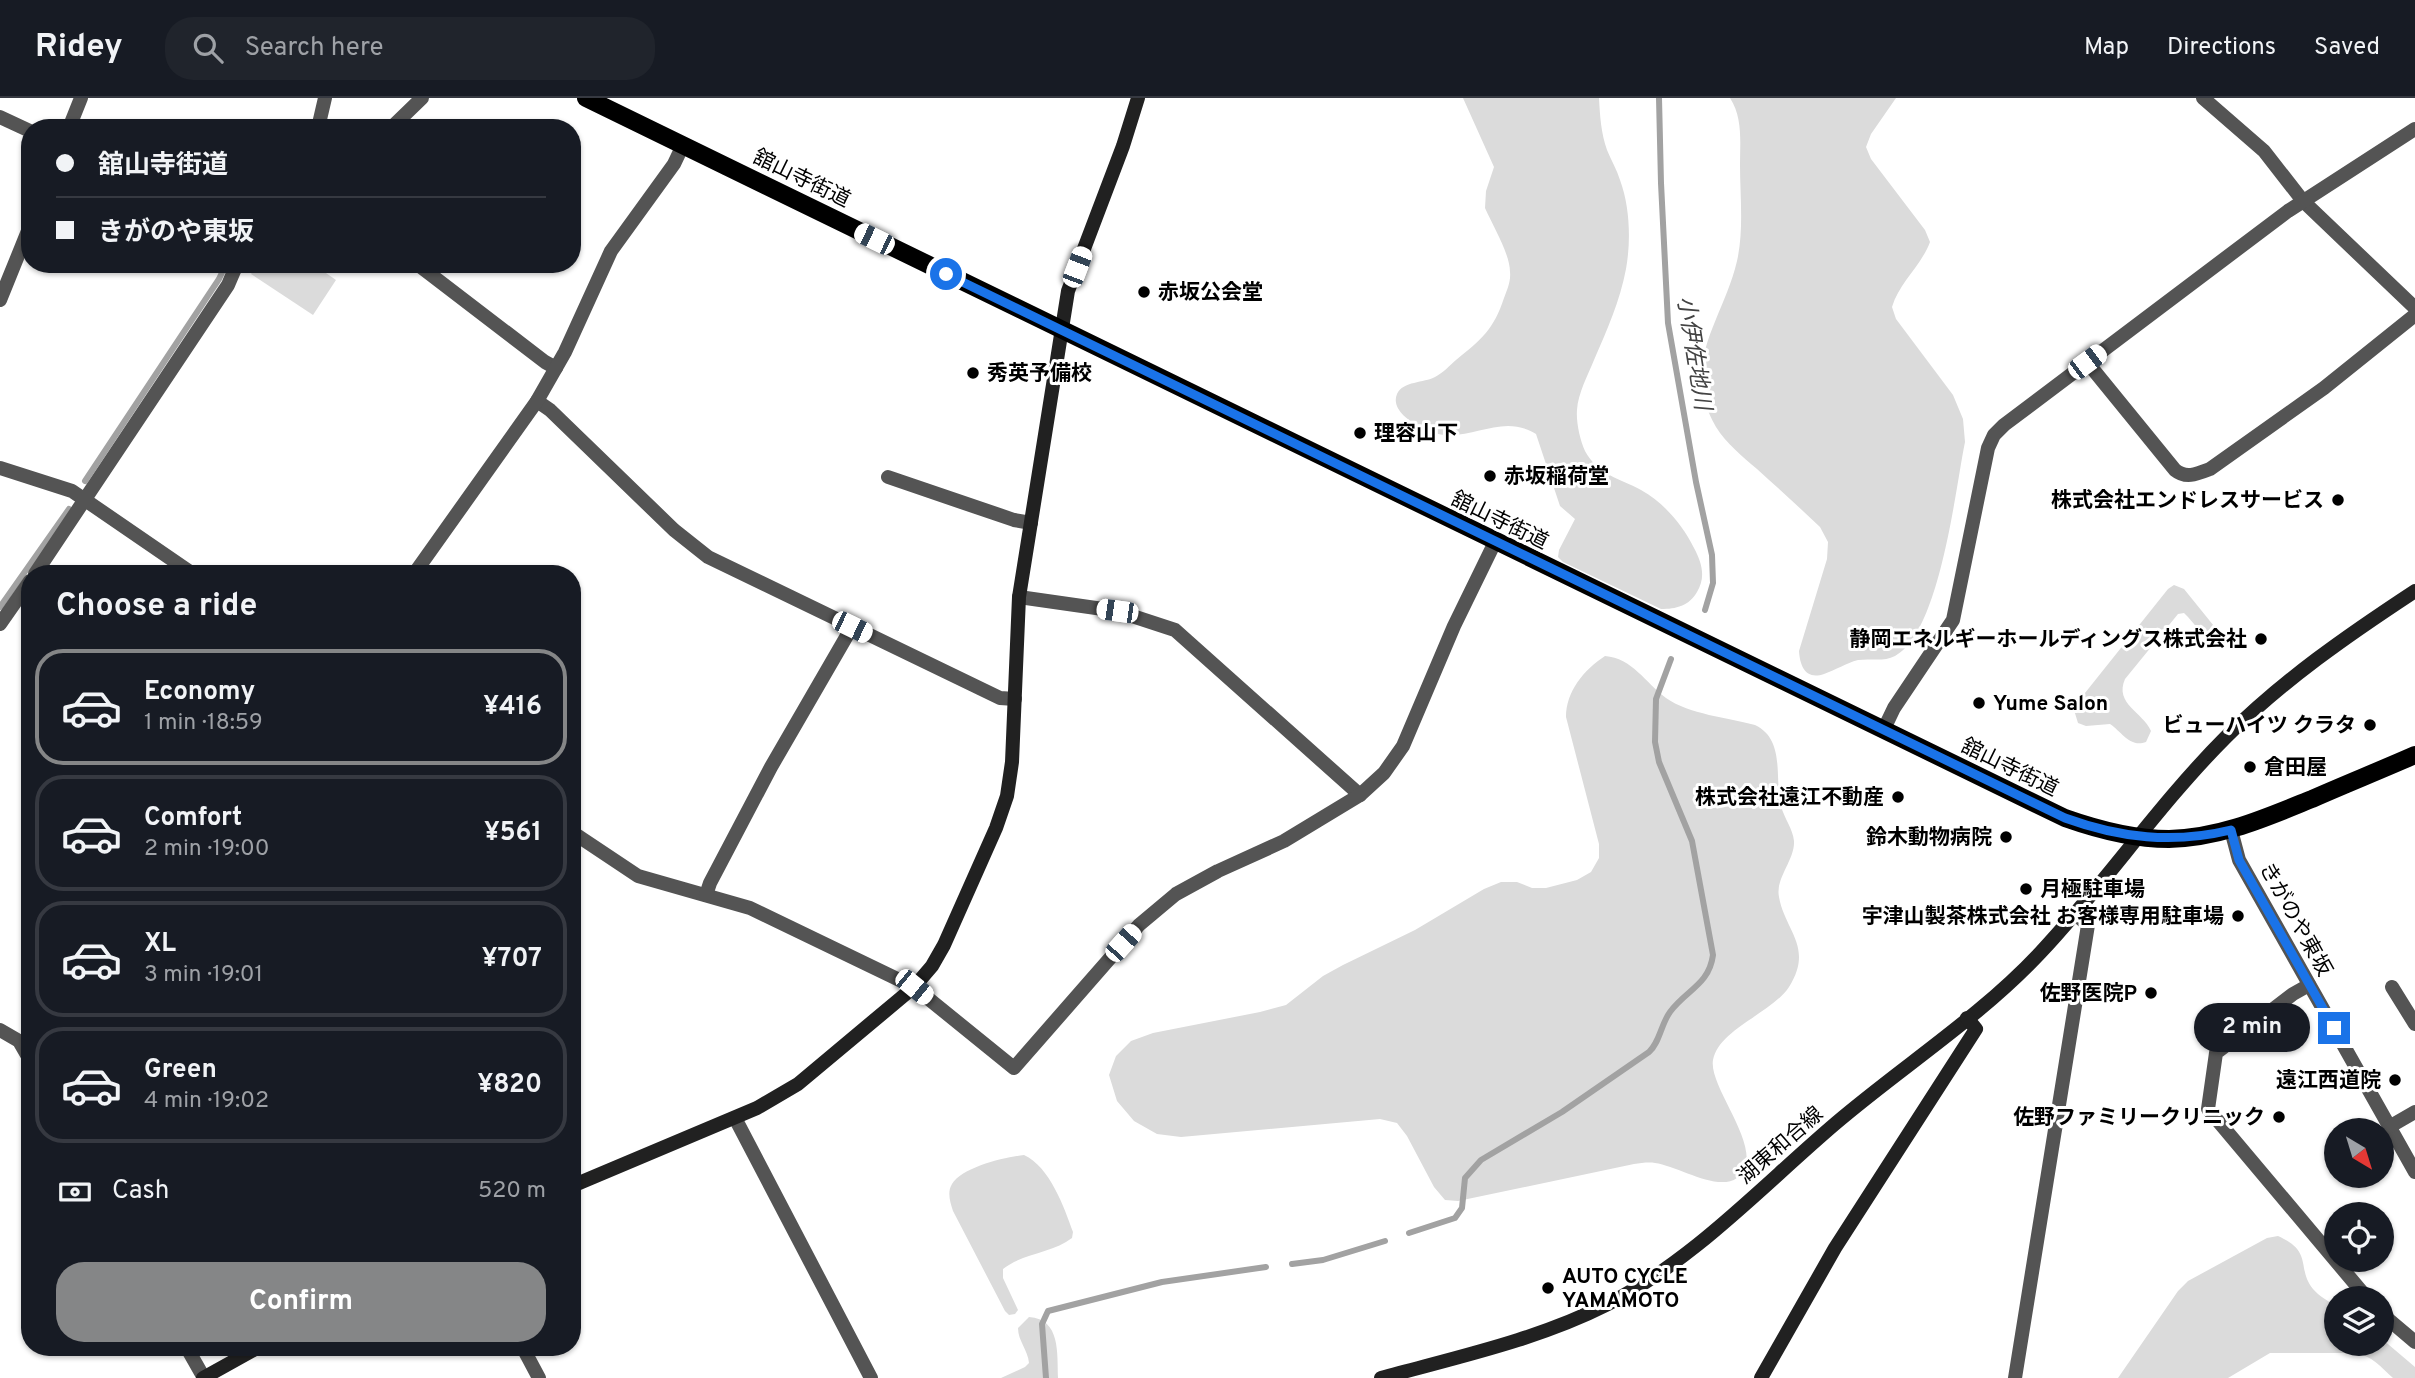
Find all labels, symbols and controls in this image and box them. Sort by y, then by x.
search box [165,17,655,80]
text: Ridey [35,27,123,69]
icon: search [189,29,227,67]
text: Search here [245,32,384,65]
text: Map [2084,33,2129,63]
text: Directions [2167,33,2276,63]
text: Saved [2314,33,2380,63]
street label: 舘山寺街道 [748,144,854,214]
text: 舘山寺街道 [98,150,228,183]
text: きがのや東坂 [98,217,254,250]
car [851,220,898,258]
car [1060,244,1095,290]
route start [930,258,962,290]
place label: 赤坂公会堂 [1158,280,1263,307]
marker: 赤坂公会堂 [1136,284,1152,300]
water label: 小伊佐地川 [1669,294,1716,415]
car [2064,341,2111,383]
place label: 秀英予備校 [987,361,1092,388]
marker: 秀英予備校 [965,365,981,381]
place label: 理容山下 [1374,421,1458,448]
marker: 理容山下 [1352,425,1368,441]
place label: 赤坂稲荷堂 [1504,464,1609,491]
marker: 赤坂稲荷堂 [1482,468,1498,484]
street label: 舘山寺街道 [1446,486,1552,556]
place label: 株式会社エンドレスサービス [2051,488,2324,515]
marker: 株式会社エンドレスサービス [2330,492,2346,508]
text: Choose a ride [56,587,257,627]
car [1095,598,1140,624]
car [829,608,876,646]
place label: 静岡エネルギーホールディングス株式会社 [1849,627,2247,654]
marker: 静岡エネルギーホールディングス株式会社 [2253,631,2269,647]
icon: car [60,676,123,739]
text: Economy [144,676,255,709]
text: ¥416 [483,691,542,724]
place label: Yume Salon [1993,691,2108,718]
marker: Yume Salon [1971,695,1987,711]
text: 1 min · 18:59 [144,709,263,738]
place label: ビューハイツ クラタ [2163,713,2356,740]
marker: ビューハイツ クラタ [2362,717,2378,733]
street label: 舘山寺街道 [1956,733,2062,803]
place label: 倉田屋 [2264,755,2327,782]
marker: 倉田屋 [2242,759,2258,775]
place label: 株式会社遠江不動産 [1695,785,1884,812]
marker: 株式会社遠江不動産 [1890,789,1906,805]
icon: car [60,802,123,865]
text: Comfort [144,802,242,835]
text: ¥561 [484,817,542,850]
place label: 鈴木動物病院 [1866,825,1992,852]
marker: 鈴木動物病院 [1998,829,2014,845]
text: 2 min · 19:00 [144,835,269,864]
street label: きがのや東坂 [2252,858,2337,981]
place label: 月極駐車場 [2040,877,2145,904]
marker: 月極駐車場 [2018,881,2034,897]
place label: 宇津山製茶株式会社 お客様専用駐車場 [1862,904,2224,931]
marker: 宇津山製茶株式会社 お客様専用駐車場 [2230,908,2246,924]
car [1102,920,1145,966]
icon: car [60,928,123,991]
text: XL [144,928,176,961]
text: ¥707 [482,943,542,976]
text: 3 min · 19:01 [144,961,263,990]
car [892,966,937,1008]
place label: 佐野医院P [2040,981,2137,1008]
marker: 佐野医院P [2143,985,2159,1001]
callout: 2 min [2194,1004,2310,1052]
route end [2318,1012,2350,1044]
text: 2 min [2222,1013,2282,1042]
icon: car [60,1054,123,1117]
text: Green [144,1054,217,1087]
place label: 遠江西道院 [2276,1068,2381,1095]
text: ¥820 [477,1069,542,1102]
marker: 遠江西道院 [2387,1072,2403,1088]
text: 4 min · 19:02 [144,1087,269,1116]
street label: 湖東和合線 [1733,1102,1829,1191]
place label: 佐野ファミリークリニック [2013,1105,2265,1132]
marker: 佐野ファミリークリニック [2271,1109,2287,1125]
north arrow [2324,1118,2394,1188]
map controls [2324,1118,2394,1356]
icon: cash [56,1173,94,1211]
text: Cash [112,1175,169,1208]
text: 520 m [478,1177,546,1206]
button: locate [2324,1202,2394,1272]
button: Confirm [56,1262,546,1342]
place label: AUTO CYCLE YAMAMOTO [1562,1264,1688,1315]
marker: AUTO CYCLE YAMAMOTO [1540,1280,1556,1296]
button: layers [2324,1286,2394,1356]

